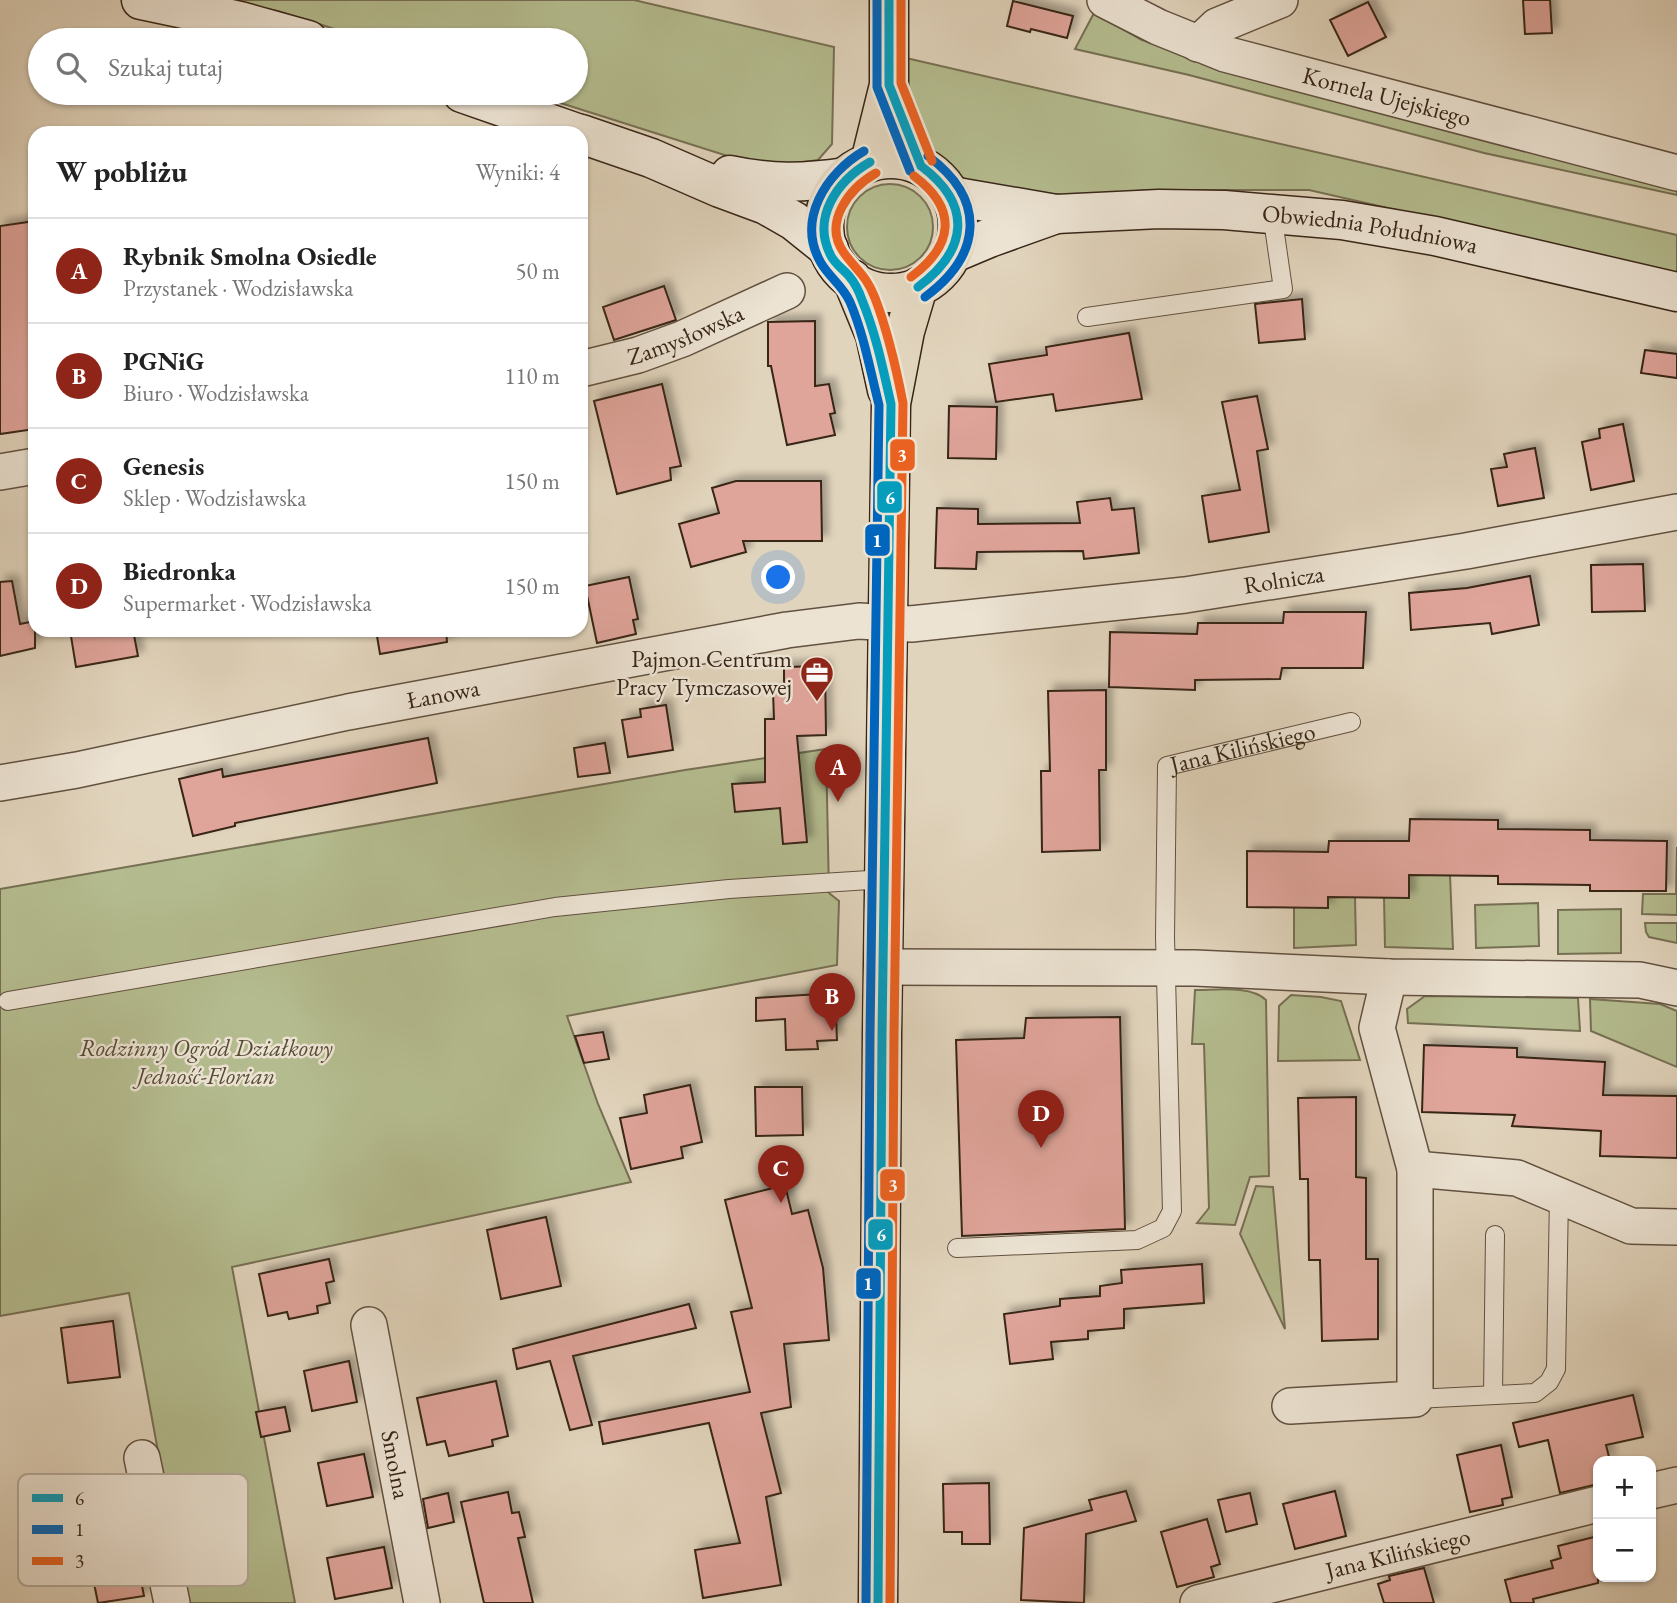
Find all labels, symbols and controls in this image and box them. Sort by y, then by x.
search box [28,28,588,105]
icon: search [52,48,90,86]
text: Szukaj tutaj [108,50,223,84]
street label: Kornela Ujejskiego [1299,59,1475,133]
text: W pobliżu [56,152,187,191]
text: Wyniki: 4 [476,157,560,187]
street label: Obwiednia Południowa [1261,197,1481,261]
text: Rybnik Smolna Osiedle [123,239,377,273]
text: A [71,256,87,286]
text: 50 m [515,256,560,286]
text: Przystanek · Wodzisławska [123,273,353,303]
street label: Zamysłowska [624,297,749,372]
text: PGNiG [123,344,204,378]
text: B [72,361,86,391]
text: 110 m [504,361,560,391]
text: Biuro · Wodzisławska [123,378,309,408]
line badge: 3 [889,438,916,472]
text: 3 [897,443,907,468]
text: Genesis [123,449,204,483]
text: C [71,466,87,496]
text: 150 m [504,466,560,496]
line badge: 6 [876,480,903,514]
text: Sklep · Wodzisławska [123,483,307,513]
text: 6 [885,485,895,510]
line badge: 1 [864,523,891,557]
text: 1 [872,528,882,553]
text: Biedronka [123,554,236,588]
street label: Rolnicza [1241,557,1326,601]
your location [761,560,795,594]
text: D [70,571,88,601]
text: 150 m [504,571,560,601]
text: Supermarket · Wodzisławska [123,588,372,618]
place label: Pajmon Centrum Pracy Tymczasowej [616,643,792,702]
office icon: Pajmon Centrum Pracy Tymczasowej [798,654,836,703]
street label: Łanowa [404,672,482,716]
street label: Jana Kilińskiego [1165,715,1318,780]
pin: A [815,744,861,802]
pin: B [809,973,855,1031]
park label: Rodzinny Ogród Działkowy Jedność-Florian [79,1032,333,1091]
pin: D [1018,1090,1064,1148]
pin: C [758,1145,804,1203]
line badge: 3 [879,1168,906,1202]
text: 3 [888,1173,898,1198]
line badge: 6 [867,1218,894,1251]
text: 6 [876,1222,886,1247]
line badge: 1 [855,1267,882,1300]
text: 1 [863,1271,873,1296]
street label: Smolna [374,1427,418,1502]
map controls [1593,1456,1656,1582]
button: + [1593,1456,1656,1519]
legend [18,1474,248,1586]
text: 6 [75,1486,84,1511]
text: 1 [75,1517,84,1542]
button: − [1593,1519,1656,1582]
street label: Jana Kilińskiego [1320,1520,1474,1586]
text: 3 [75,1549,84,1574]

